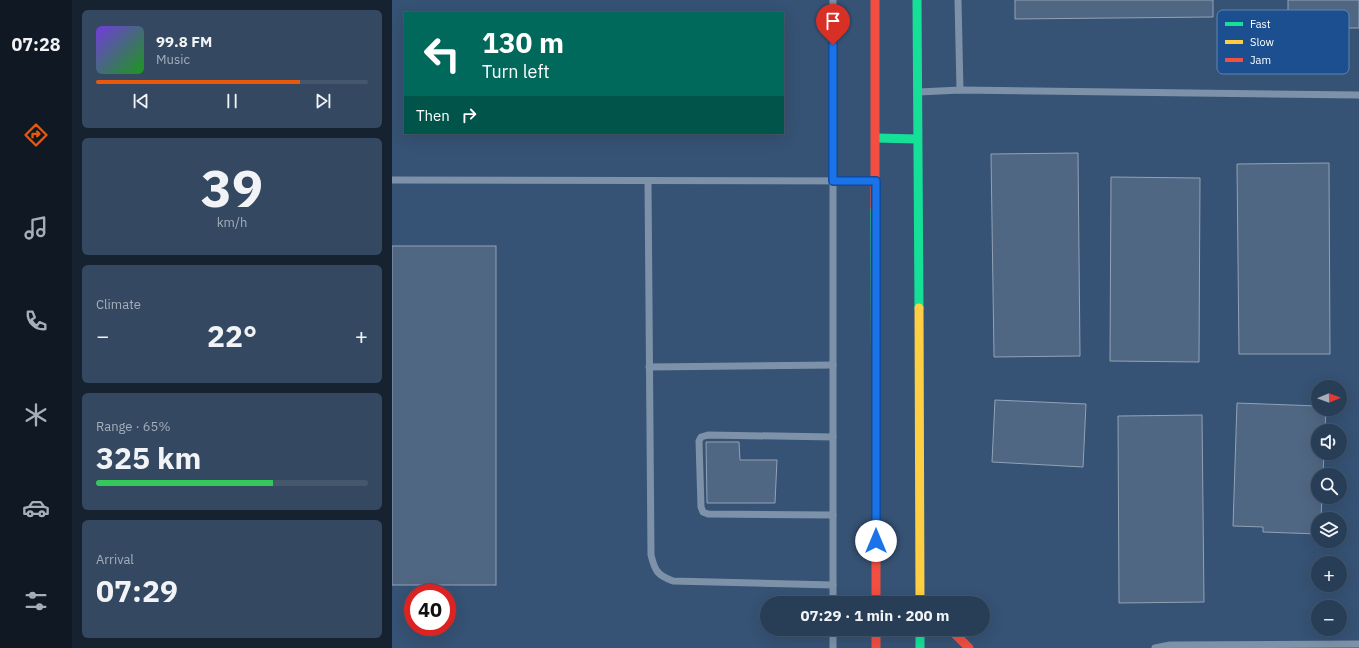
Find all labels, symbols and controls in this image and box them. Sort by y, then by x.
pin [816,4,850,45]
icon: arrive [822,10,844,32]
legend [1217,10,1349,74]
text: Fast [1250,17,1271,31]
text: 130 m [482,24,564,61]
icon: left [416,28,468,80]
text: 99.8 FM [156,32,212,51]
text: 07:28 [11,33,61,56]
text: Slow [1250,35,1274,49]
text: Music [156,51,190,68]
text: Jam [1250,53,1271,67]
text: Turn left [482,60,550,83]
icon: previous [130,90,152,112]
icon: pause [221,90,243,112]
icon: next [312,90,334,112]
icon: right [458,104,480,126]
text: Then [416,106,450,125]
icon: directions [22,121,50,149]
text: 39 [201,154,263,221]
icon: music [22,214,50,242]
text: km/h [217,214,247,231]
text: Climate [96,296,141,313]
icon: phone [22,307,50,335]
text: 22° [207,316,257,355]
text: − [96,321,109,350]
text: + [355,321,368,350]
north arrow [1311,380,1347,416]
map controls [1311,380,1347,636]
icon: climate [22,401,50,429]
text: Range · 65% [96,418,170,435]
button: sound [1311,424,1347,460]
text: 325 km [96,438,201,477]
button: search [1311,468,1347,504]
icon: car [22,494,50,522]
button: layers [1311,512,1347,548]
position arrow [855,520,897,562]
text: Arrival [96,551,134,568]
button: + [1311,556,1347,592]
text: 07:29 [96,571,178,610]
speed limit sign: 40 [404,584,456,636]
icon: filters [22,587,50,615]
button: − [1311,600,1347,636]
text: 07:29 · 1 min · 200 m [801,606,949,625]

